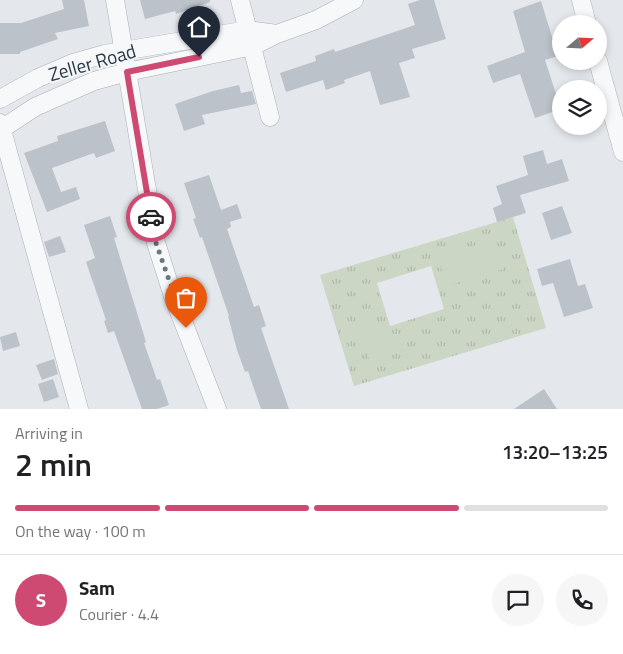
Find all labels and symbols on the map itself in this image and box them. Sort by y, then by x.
pin [178,6,220,57]
north arrow [552,15,608,70]
street label: Zeller Road [45,36,139,88]
courier [126,192,176,242]
pin [165,277,207,328]

